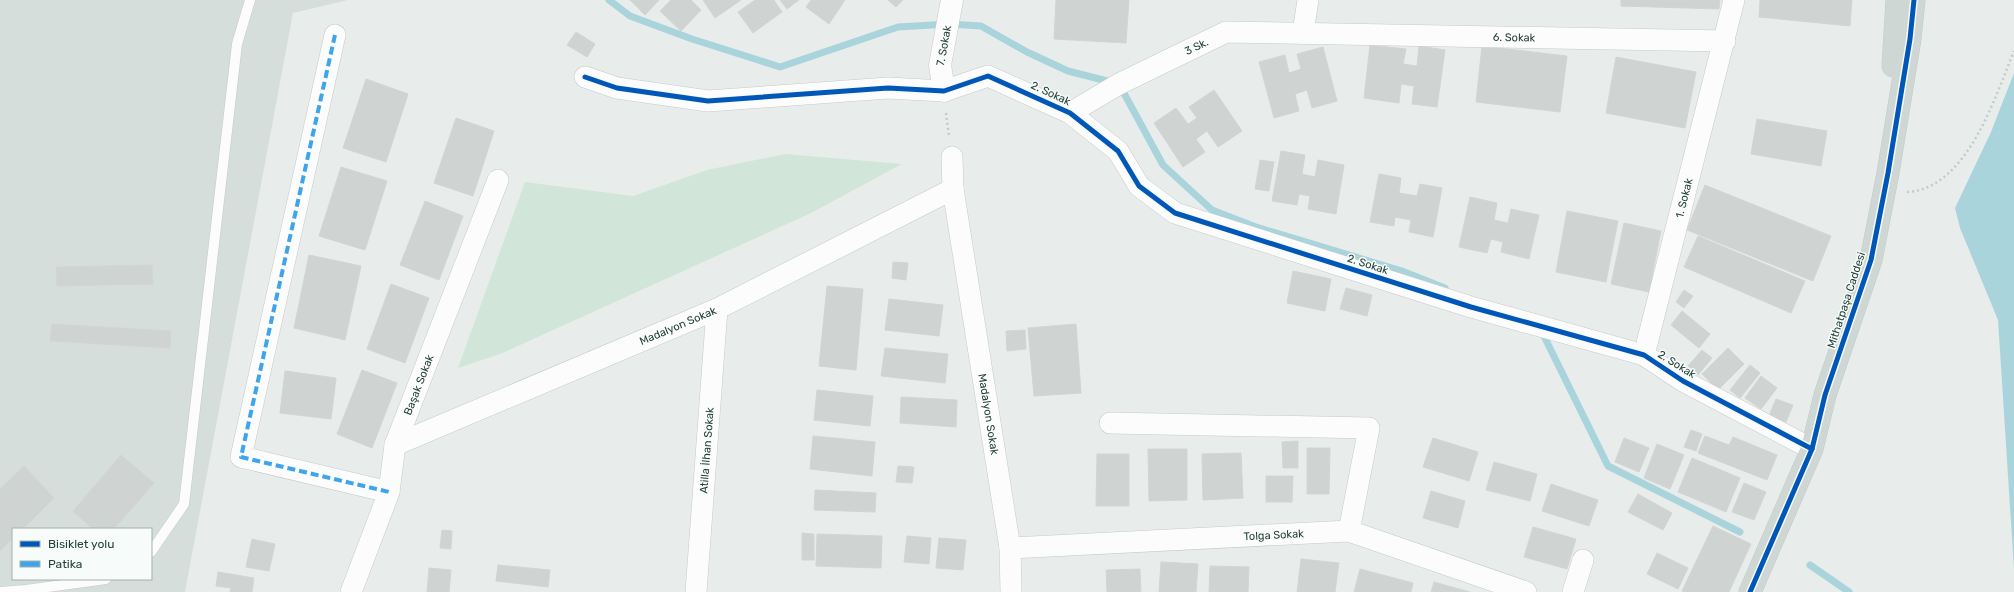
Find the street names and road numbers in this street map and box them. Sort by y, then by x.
street label: 7. Sokak [934,24,954,67]
street label: 6. Sokak [1493,31,1536,45]
street label: 3 Sk. [1183,36,1211,58]
street label: 2. Sokak [1029,79,1073,108]
street label: 1. Sokak [1673,176,1696,219]
street label: Mithatpaşa Caddesi [1825,250,1868,350]
street label: 2. Sokak [1346,252,1390,277]
street label: Madalyon Sokak [638,304,719,348]
street label: 2. Sokak [1655,348,1698,381]
street label: Başak Sokak [401,352,437,417]
street label: Madalyon Sokak [975,373,1001,456]
street label: Atilla İlhan Sokak [697,406,717,494]
street label: Tolga Sokak [1243,527,1304,543]

